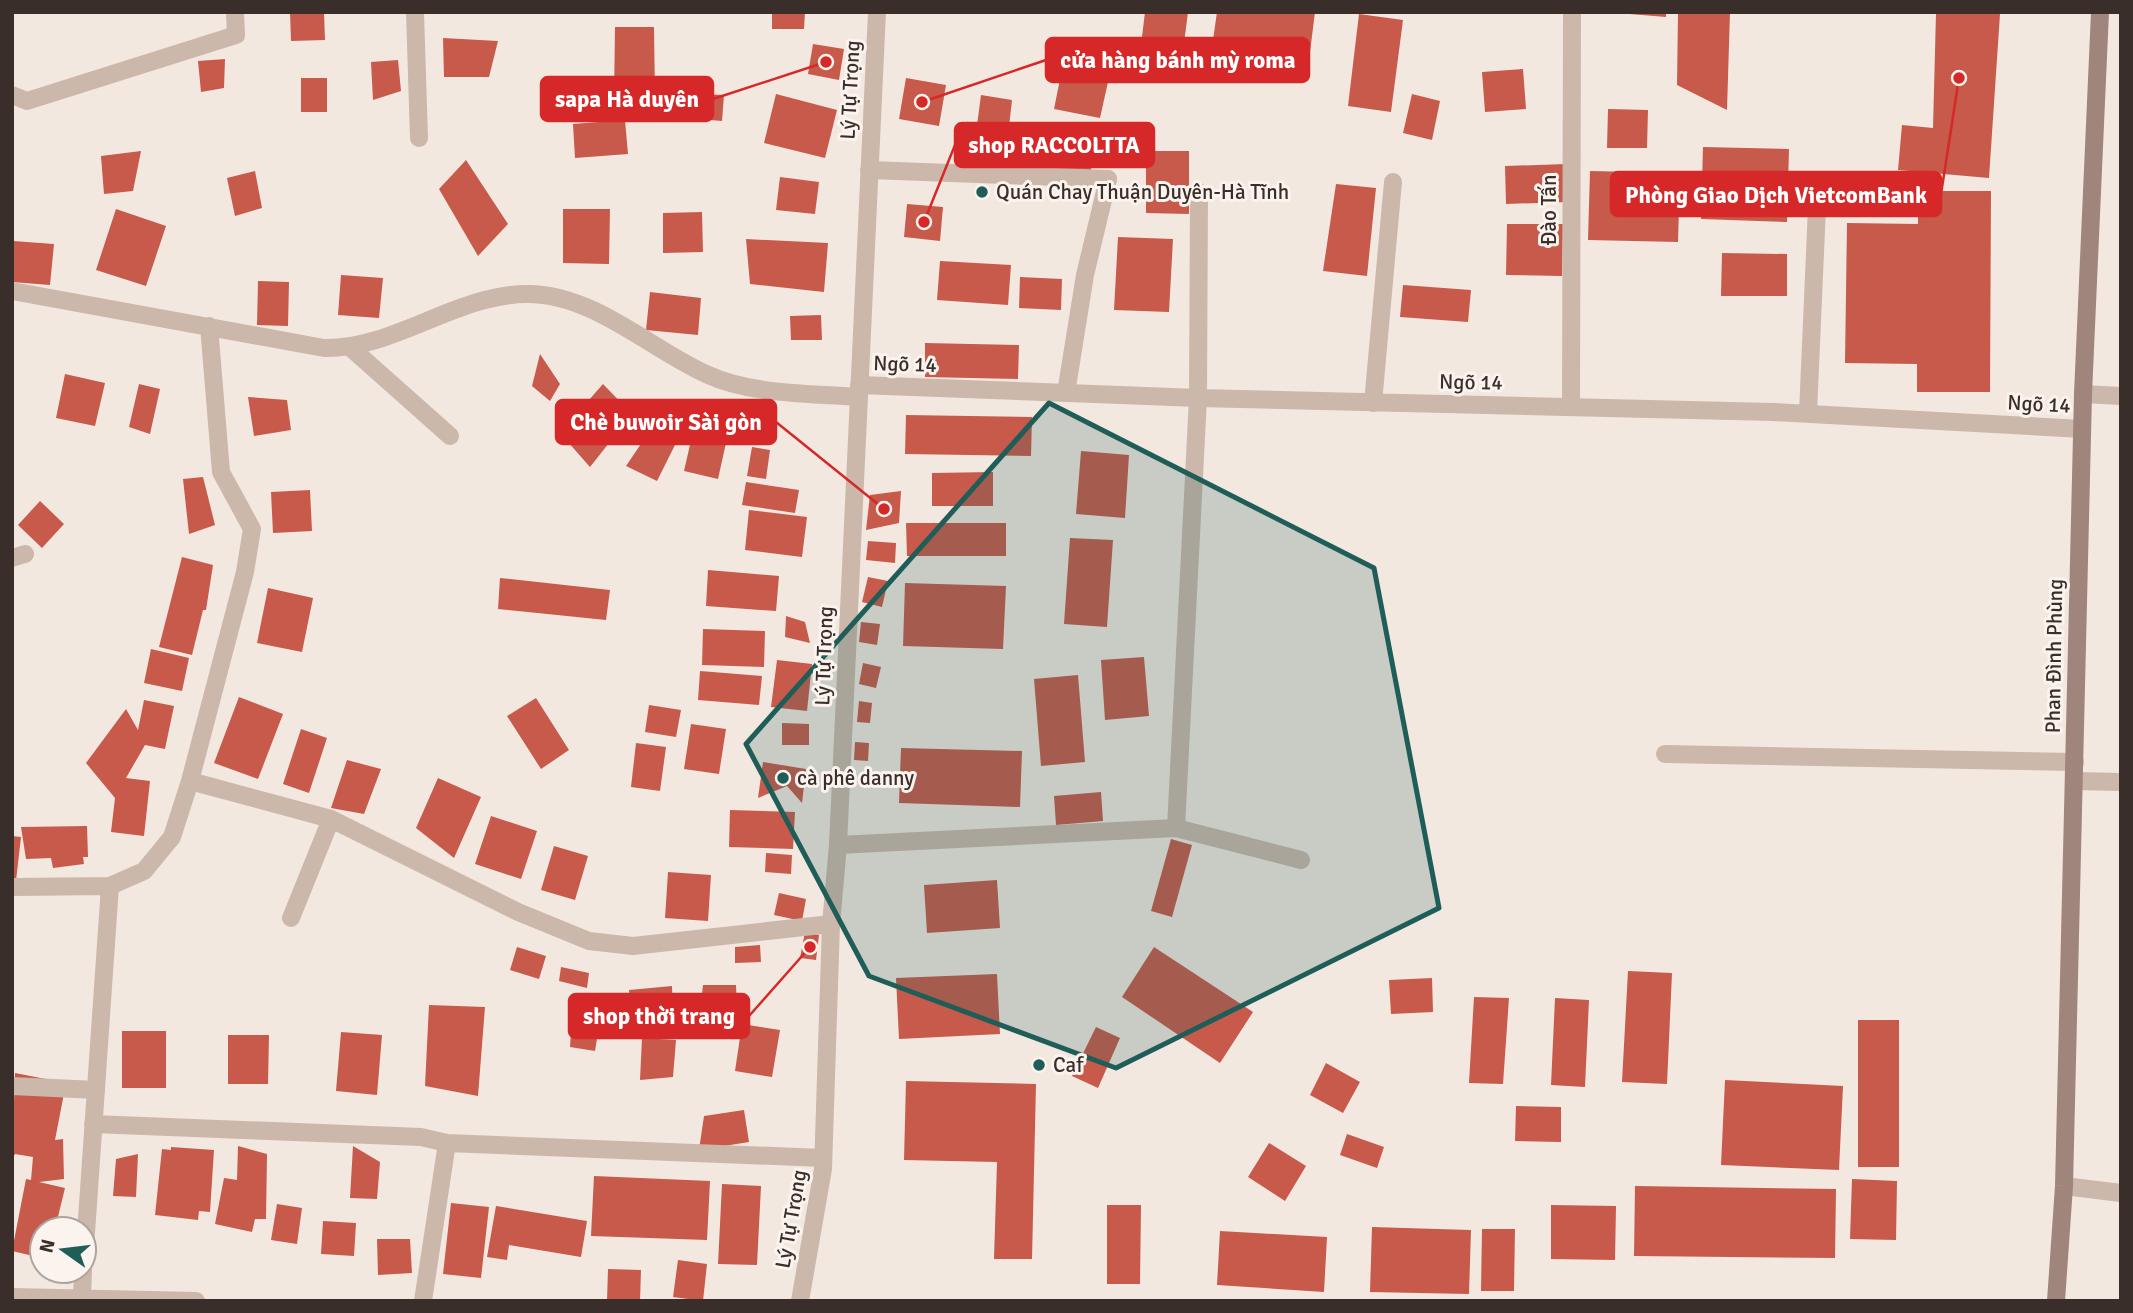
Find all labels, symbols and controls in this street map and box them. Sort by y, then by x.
callout: cửa hàng bánh mỳ roma [1046,38,1309,82]
street label: Lý Tự Trọng [834,40,866,140]
text: cửa hàng bánh mỳ roma [1060,46,1296,75]
callout: sapa Hà duyên [541,77,713,121]
text: sapa Hà duyên [555,85,699,114]
callout: shop RACCOLTTA [955,123,1154,167]
text: shop RACCOLTTA [968,131,1140,160]
callout: Phòng Giao Dịch VietcomBank [1611,172,1941,216]
street label: Đào Tấn [1536,175,1562,245]
place label: Quán Chay Thuận Duyên-Hà Tĩnh [996,179,1289,205]
text: Phòng Giao Dịch VietcomBank [1625,181,1927,210]
marker: Quán Chay Thuận Duyên-Hà Tĩnh [974,184,990,200]
street label: Ngõ 14 [873,350,937,378]
street label: Ngõ 14 [1439,368,1503,396]
street label: Ngõ 14 [2007,389,2071,419]
callout: Chè buwoir Sài gòn [556,400,776,444]
text: Chè buwoir Sài gòn [570,408,762,437]
street label: Phan Đình Phùng [2040,578,2068,734]
street label: Lý Tự Trọng [809,606,839,706]
place label: cà phê danny [797,765,914,791]
marker: cà phê danny [775,770,791,786]
callout: shop thời trang [569,994,749,1038]
text: shop thời trang [583,1002,735,1031]
place label: Caf [1053,1052,1084,1078]
marker: Caf [1031,1057,1047,1073]
street label: Lý Tự Trọng [770,1168,812,1270]
north arrow [28,1215,98,1285]
text: N [34,1237,61,1255]

